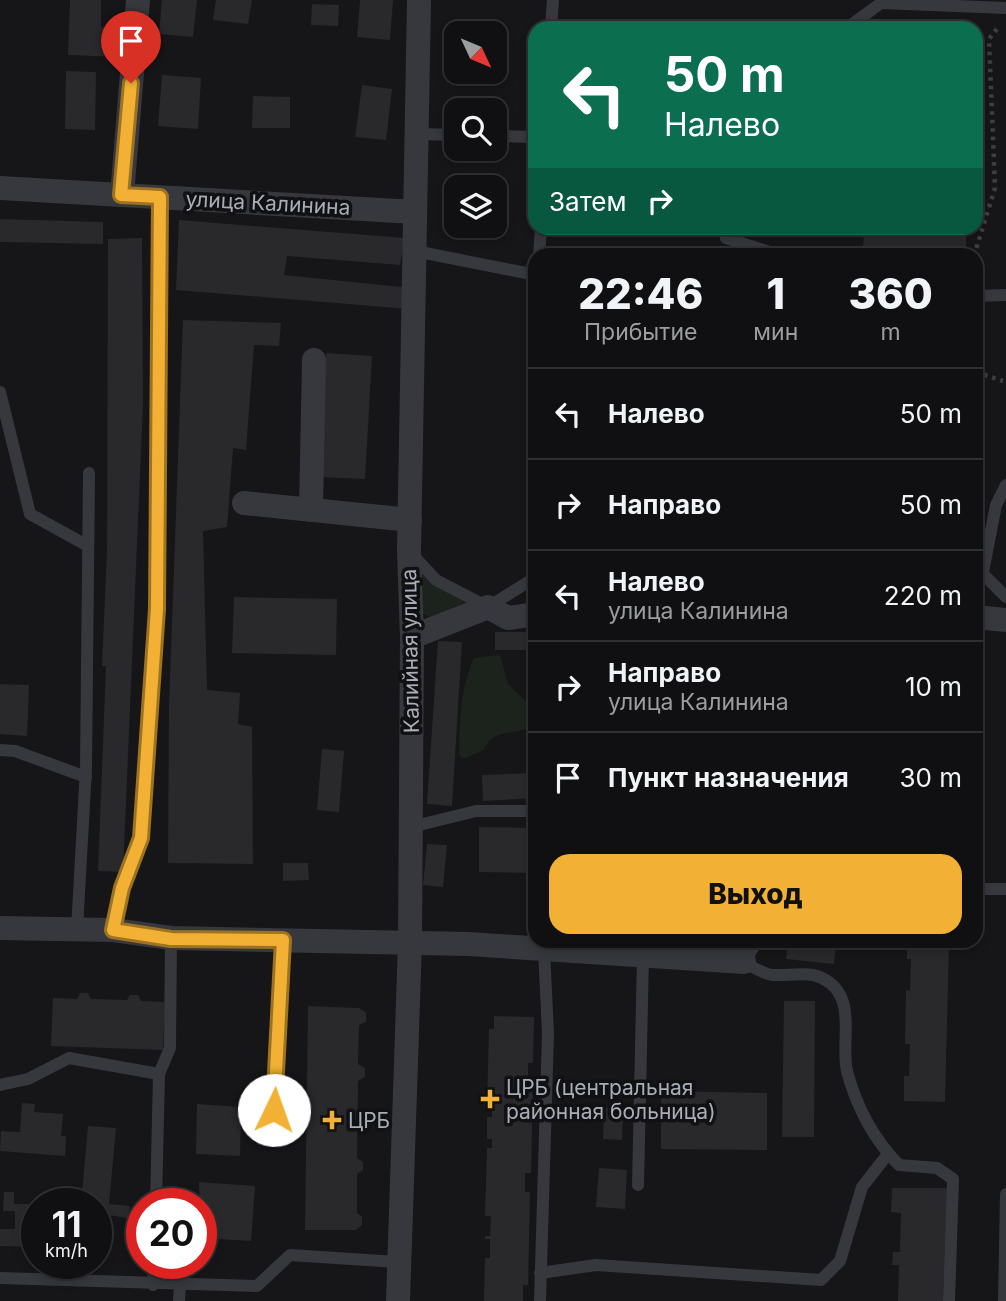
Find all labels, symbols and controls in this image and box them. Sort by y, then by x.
pin [101,11,161,83]
north arrow [444,21,508,84]
map controls [444,21,507,238]
icon: arrive [112,22,150,60]
text: 50 m [664,45,785,104]
icon: left [549,49,640,140]
button: search [444,98,507,161]
text: Налево [664,105,780,144]
button: layers [444,175,507,238]
icon: right [641,182,679,220]
street label: улица Калинина [185,186,351,220]
text: Затем [549,186,627,217]
text: 22:46 [578,268,703,319]
text: 1 [767,268,785,319]
text: 360 [848,268,933,319]
text: Прибытие [584,318,697,346]
text: мин [753,318,798,346]
text: m [881,318,901,346]
icon: left [549,395,587,433]
text: Налево [608,398,705,429]
text: 50 m [900,398,962,429]
icon: right [549,486,587,524]
text: Направо [608,489,721,520]
text: 50 m [900,489,962,520]
text: Налево [608,566,705,597]
street label: Калийная улица [396,569,424,733]
icon: left [549,577,587,615]
text: 220 m [884,580,962,611]
text: улица Калинина [608,597,789,625]
text: Направо [608,657,721,688]
icon: right [549,668,587,706]
text: 10 m [905,671,962,702]
text: улица Калинина [608,688,789,716]
icon: arrive [549,759,587,797]
text: Пункт назначения [608,762,849,793]
text: 30 m [899,762,962,793]
button: Выход [549,854,962,934]
position arrow [237,1073,311,1147]
place label: ЦРБ (центральная районная больница) [506,1075,716,1124]
marker: ЦРБ (центральная районная больница) [480,1089,500,1109]
place label: ЦРБ [348,1108,390,1133]
marker: ЦРБ [322,1110,342,1130]
speed limit sign: 20 [126,1188,217,1279]
text: 11 [51,1203,82,1245]
text: km/h [45,1240,88,1261]

